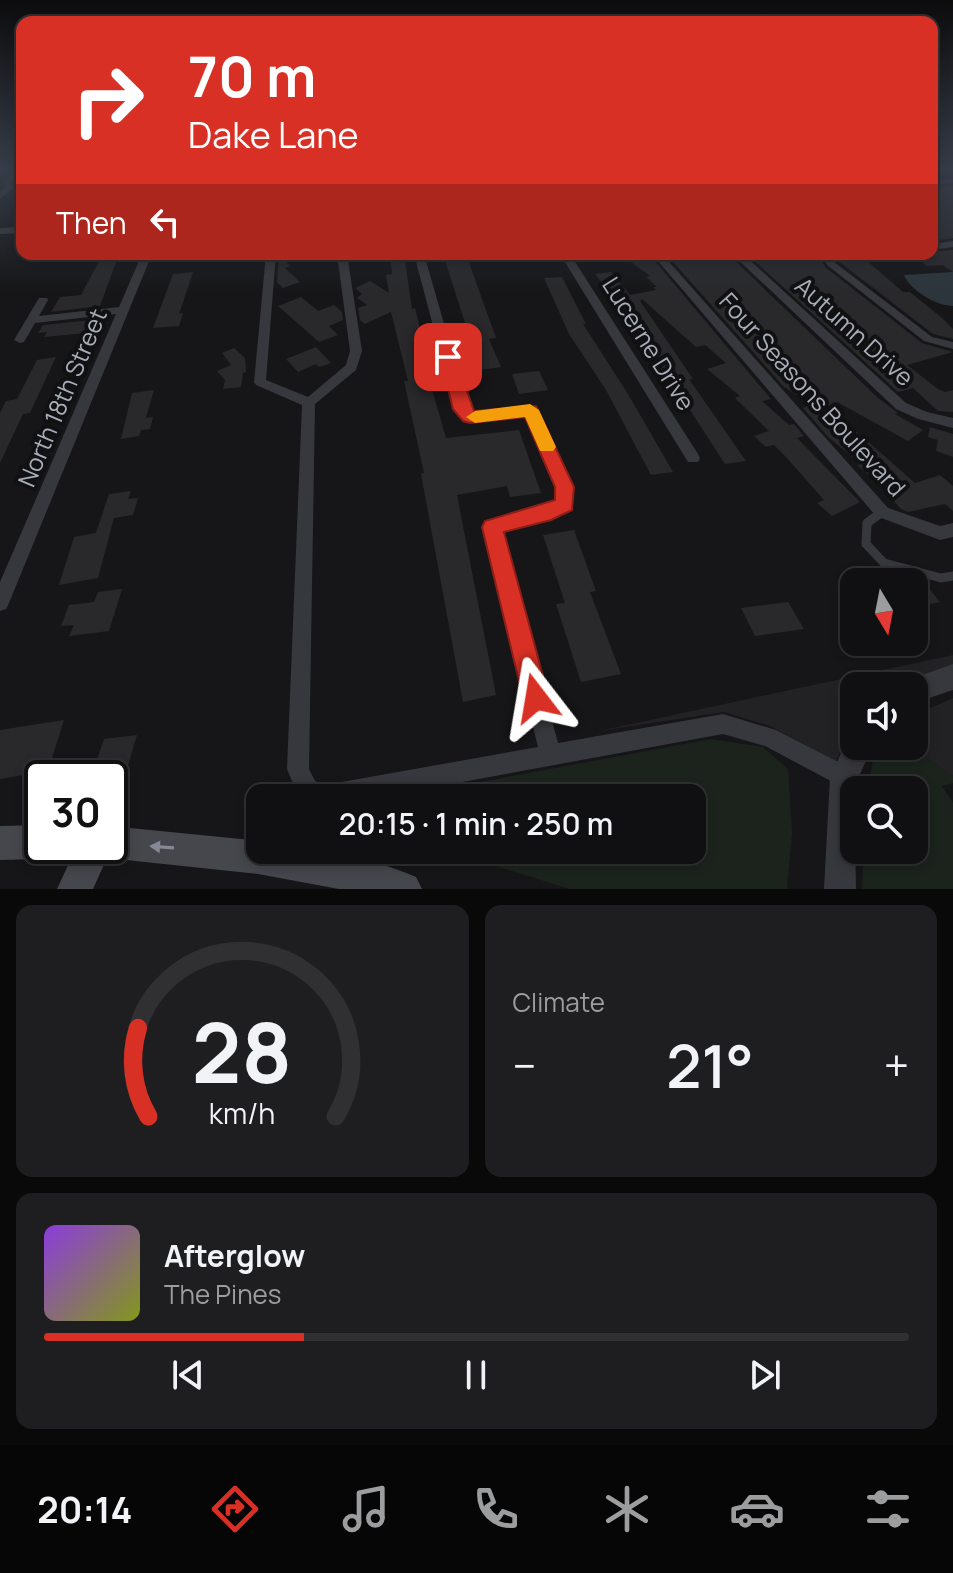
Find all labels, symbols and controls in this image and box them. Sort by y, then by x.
text: 70 m [188,37,316,114]
icon: right [56,48,160,152]
text: Dake Lane [188,110,359,159]
icon: left [143,200,187,244]
text: Then [56,202,127,243]
street label: Autumn Drive [789,269,921,393]
street label: Lucerne Drive [595,270,703,416]
street label: Four Seasons Boulevard [713,285,914,503]
street label: North 18th Street [9,303,114,491]
pin [414,323,482,391]
icon: arrive [426,335,470,379]
north arrow [840,568,928,656]
map controls [840,568,928,864]
position arrow [494,656,578,740]
button: sound [840,672,928,760]
speed limit sign: 30 [24,760,128,864]
button: search [840,776,928,864]
text: 20:15 · 1 min · 250 m [339,803,613,844]
one-way arrow [149,840,174,853]
text: Climate [513,984,605,1020]
text: 28 [192,994,293,1108]
text: 21° [666,1024,754,1106]
text: − [513,1035,536,1095]
text: + [884,1035,909,1095]
text: km/h [209,1094,275,1133]
text: Afterglow [164,1235,305,1276]
text: The Pines [164,1276,281,1312]
icon: previous [166,1353,210,1397]
icon: pause [454,1353,498,1397]
icon: next [743,1353,787,1397]
icon: directions [207,1481,263,1537]
icon: music [338,1481,394,1537]
icon: phone [468,1481,524,1537]
icon: climate [599,1481,655,1537]
icon: car [729,1481,785,1537]
icon: filters [860,1481,916,1537]
text: 20:14 [37,1485,132,1534]

